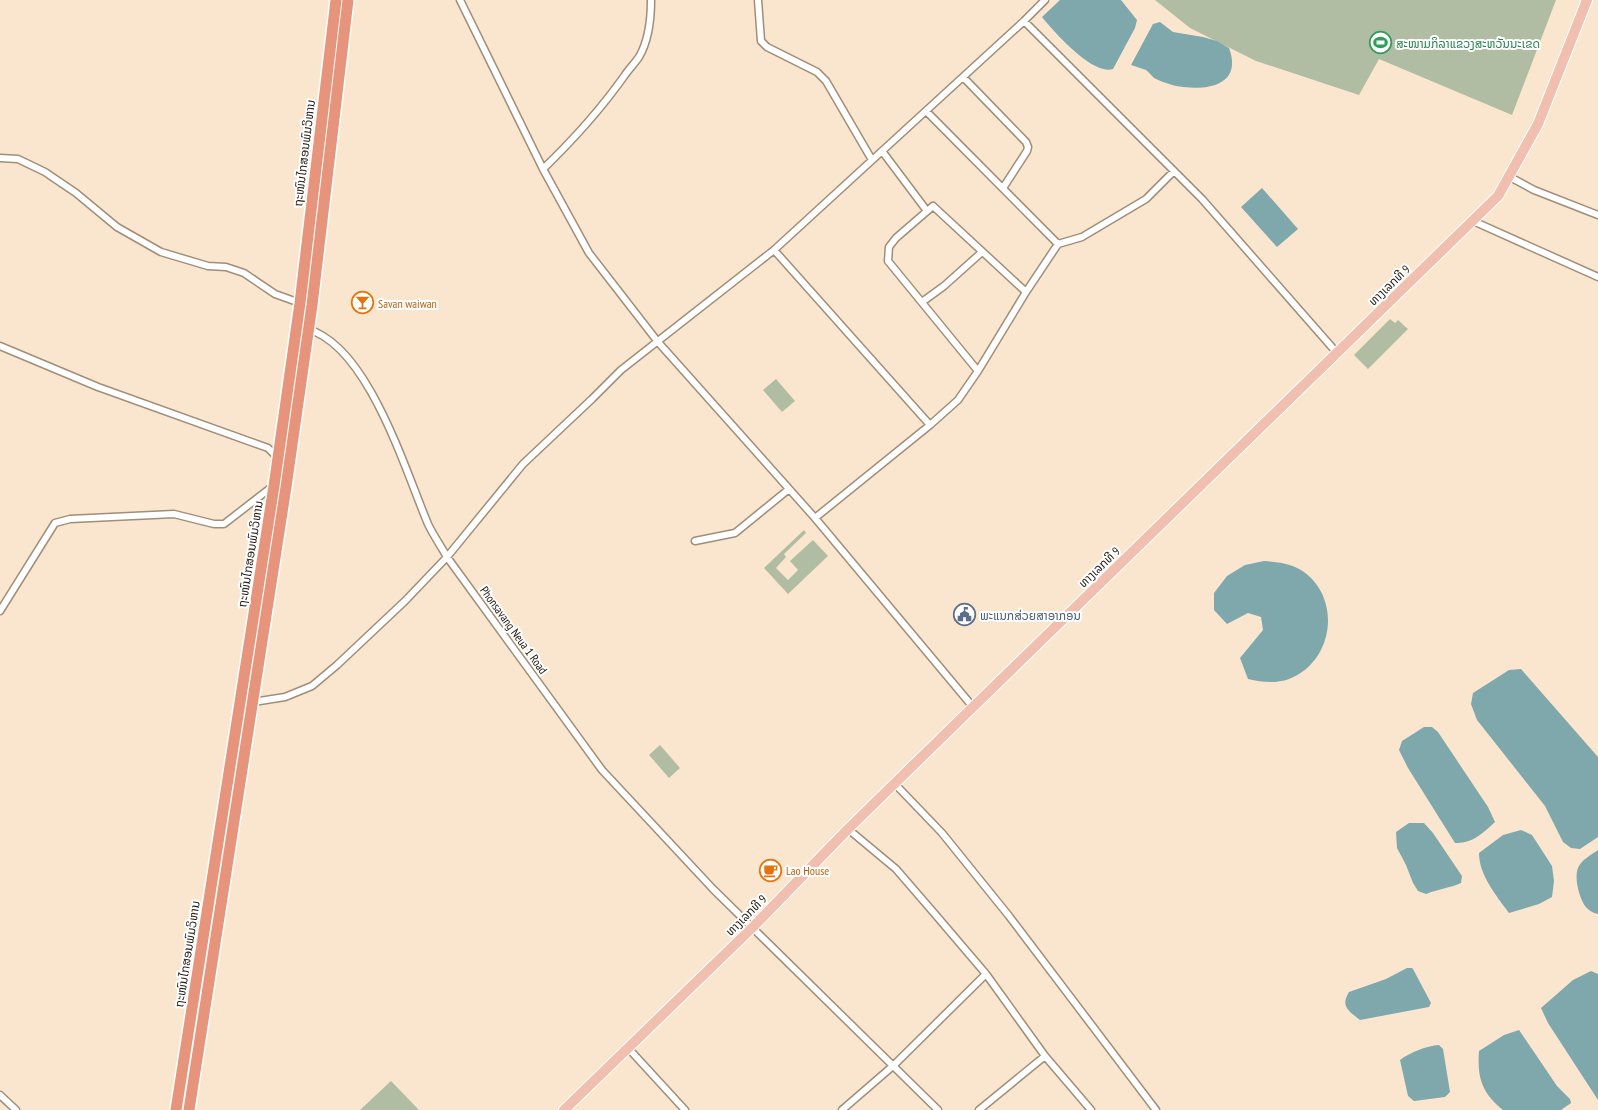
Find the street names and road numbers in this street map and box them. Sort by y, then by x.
street label: ຖະໜົນໄກສອນພົມວິຫານ [290,99,318,207]
street label: ທາງເລກທີ 9 [1365,262,1413,308]
street label: ຖະໜົນໄກສອນພົມວິຫານ [234,500,266,608]
street label: ທາງເລກທີ 9 [1075,544,1123,590]
street label: Phonsavang Neua 1 Road [477,583,551,677]
street label: ທາງເລກທີ 9 [722,891,770,939]
street label: ຖະໜົນໄກສອນພົມວິຫານ [171,900,203,1008]

